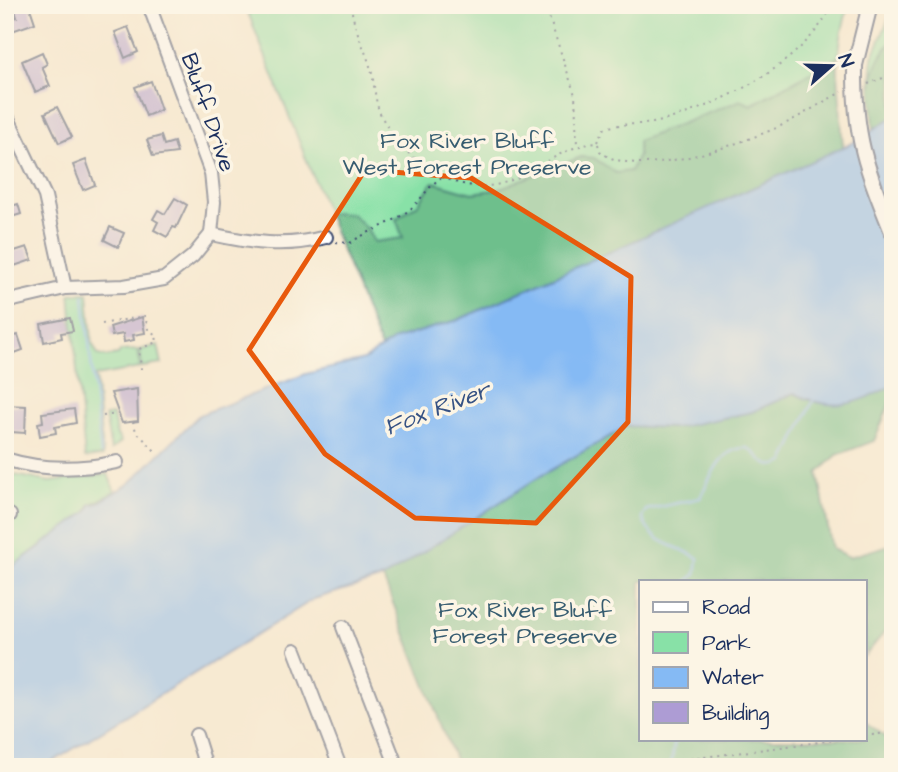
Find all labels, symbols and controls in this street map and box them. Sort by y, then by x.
north arrow [796,32,866,102]
street label: Bluff Drive [173,49,243,176]
text: N [831,50,860,71]
park label: Fox River Bluff West Forest Preserve [342,125,592,183]
water label: Fox River [380,372,498,445]
legend [639,580,866,740]
text: Road [702,593,750,622]
park label: Fox River Bluff Forest Preserve [433,594,617,652]
text: Park [702,629,751,658]
text: Water [702,663,764,692]
text: Building [702,699,770,730]

